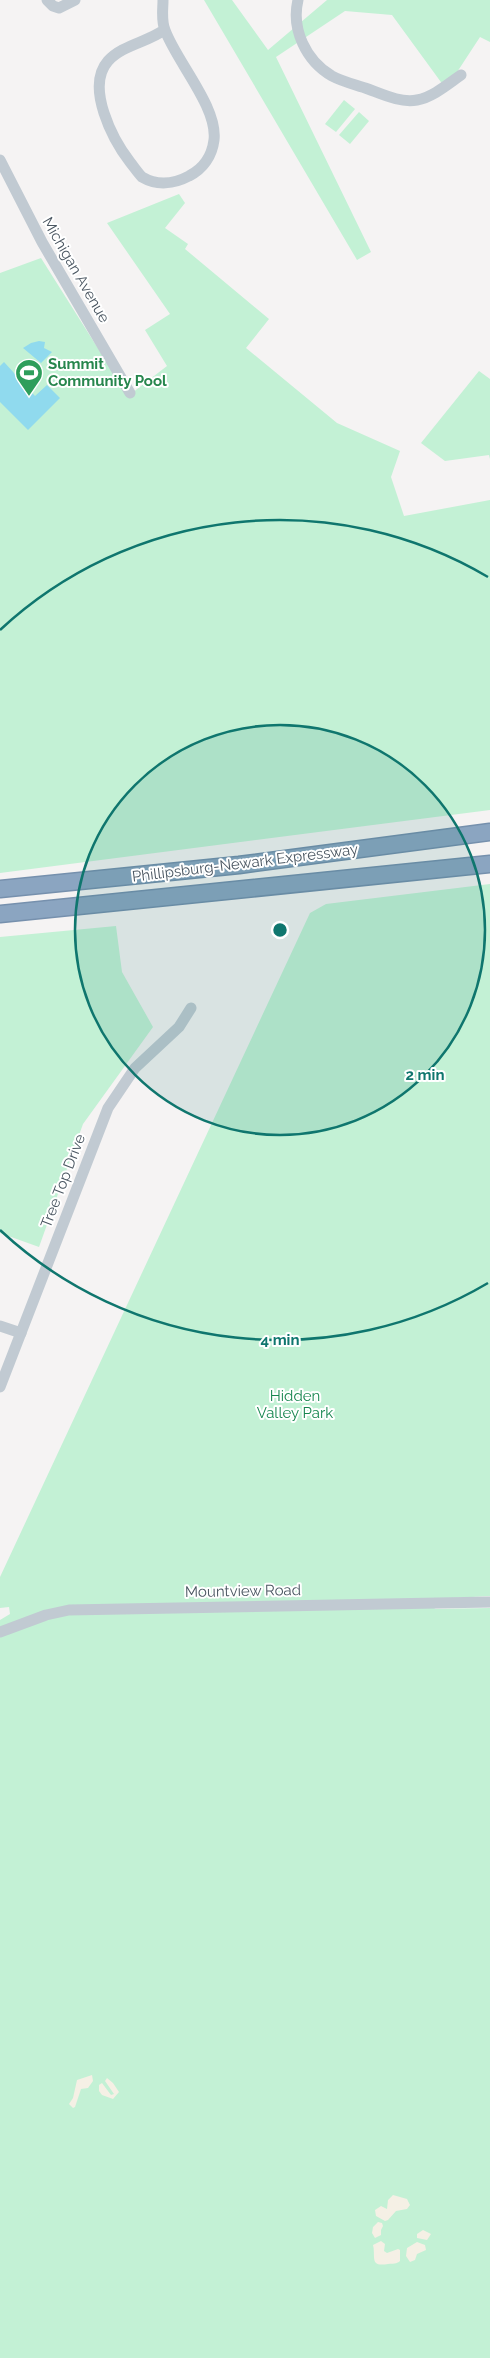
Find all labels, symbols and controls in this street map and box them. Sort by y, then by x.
street label: Michigan Avenue [38,214,114,326]
place label: Summit Community Pool [48,355,167,390]
sports icon: Summit Community Pool [14,358,44,397]
street label: Phillipsburg-Newark Expressway [131,840,359,886]
centre of rings [271,921,289,939]
text: 2 min [406,1066,444,1084]
street label: Tree Top Drive [37,1131,89,1230]
text: 4 min [260,1331,300,1349]
park label: Hidden Valley Park [257,1387,333,1422]
street label: Mountview Road [185,1581,301,1601]

